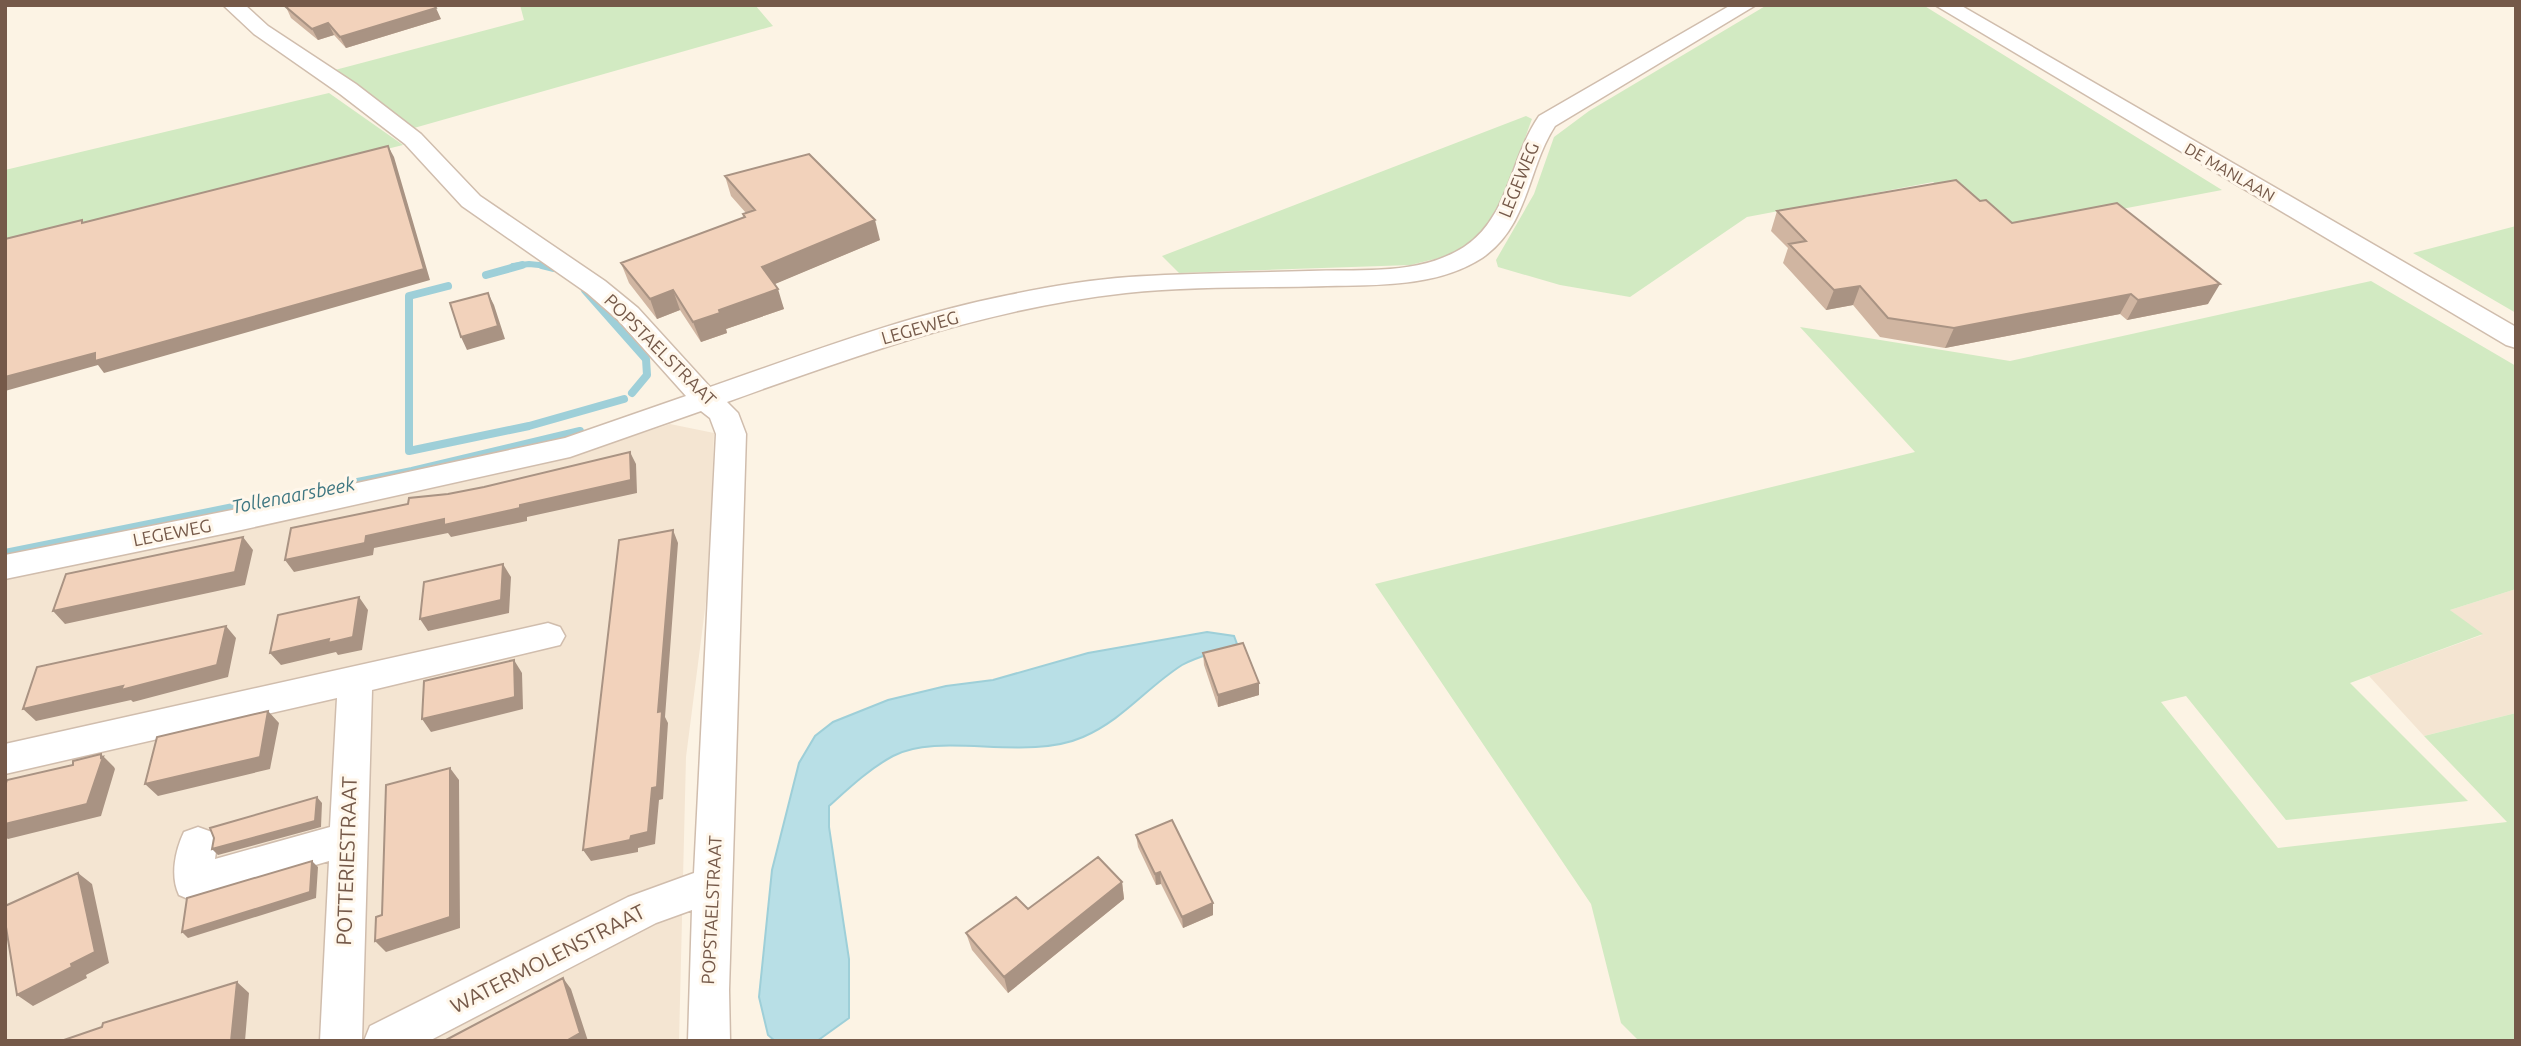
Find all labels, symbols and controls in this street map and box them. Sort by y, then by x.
street label: LEGEWEG [1494,139,1542,220]
street label: DE MANLAAN [2182,139,2278,205]
street label: POPSTAELSTRAAT [601,289,721,409]
street label: LEGEWEG [879,306,961,348]
water label: Tollenaarsbeek [229,472,357,518]
street label: LEGEWEG [131,515,213,549]
street label: POTTERIESTRAAT [331,776,361,946]
street label: POPSTAELSTRAAT [697,835,725,985]
street label: WATERMOLENSTRAAT [446,898,649,1018]

